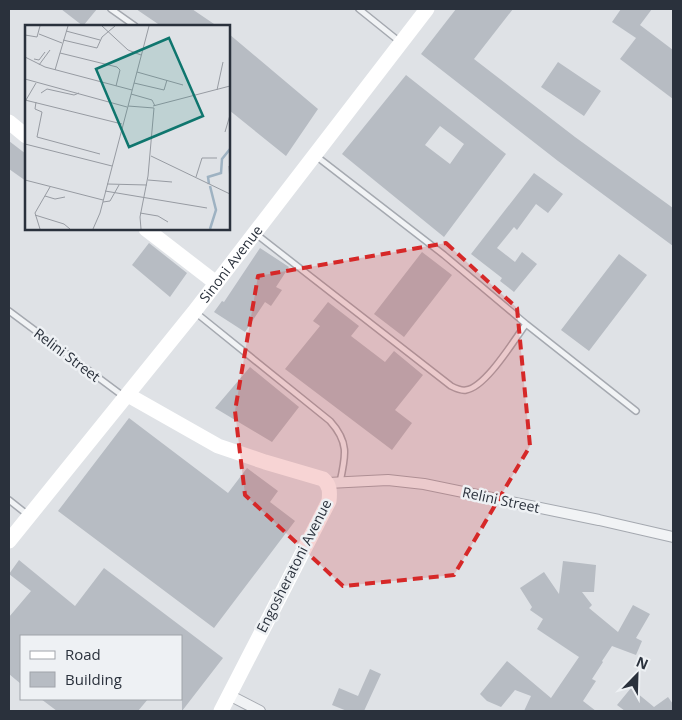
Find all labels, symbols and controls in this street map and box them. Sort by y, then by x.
inset map [25,25,230,230]
street label: Sinoni Avenue [195,221,266,306]
street label: Relini Street [30,323,104,386]
street label: Relini Street [461,482,541,517]
street label: Engosheratoni Avenue [252,496,335,636]
legend [20,635,182,700]
text: Road [65,644,101,664]
north arrow [612,650,662,700]
text: N [633,652,651,674]
text: Building [65,669,122,689]

